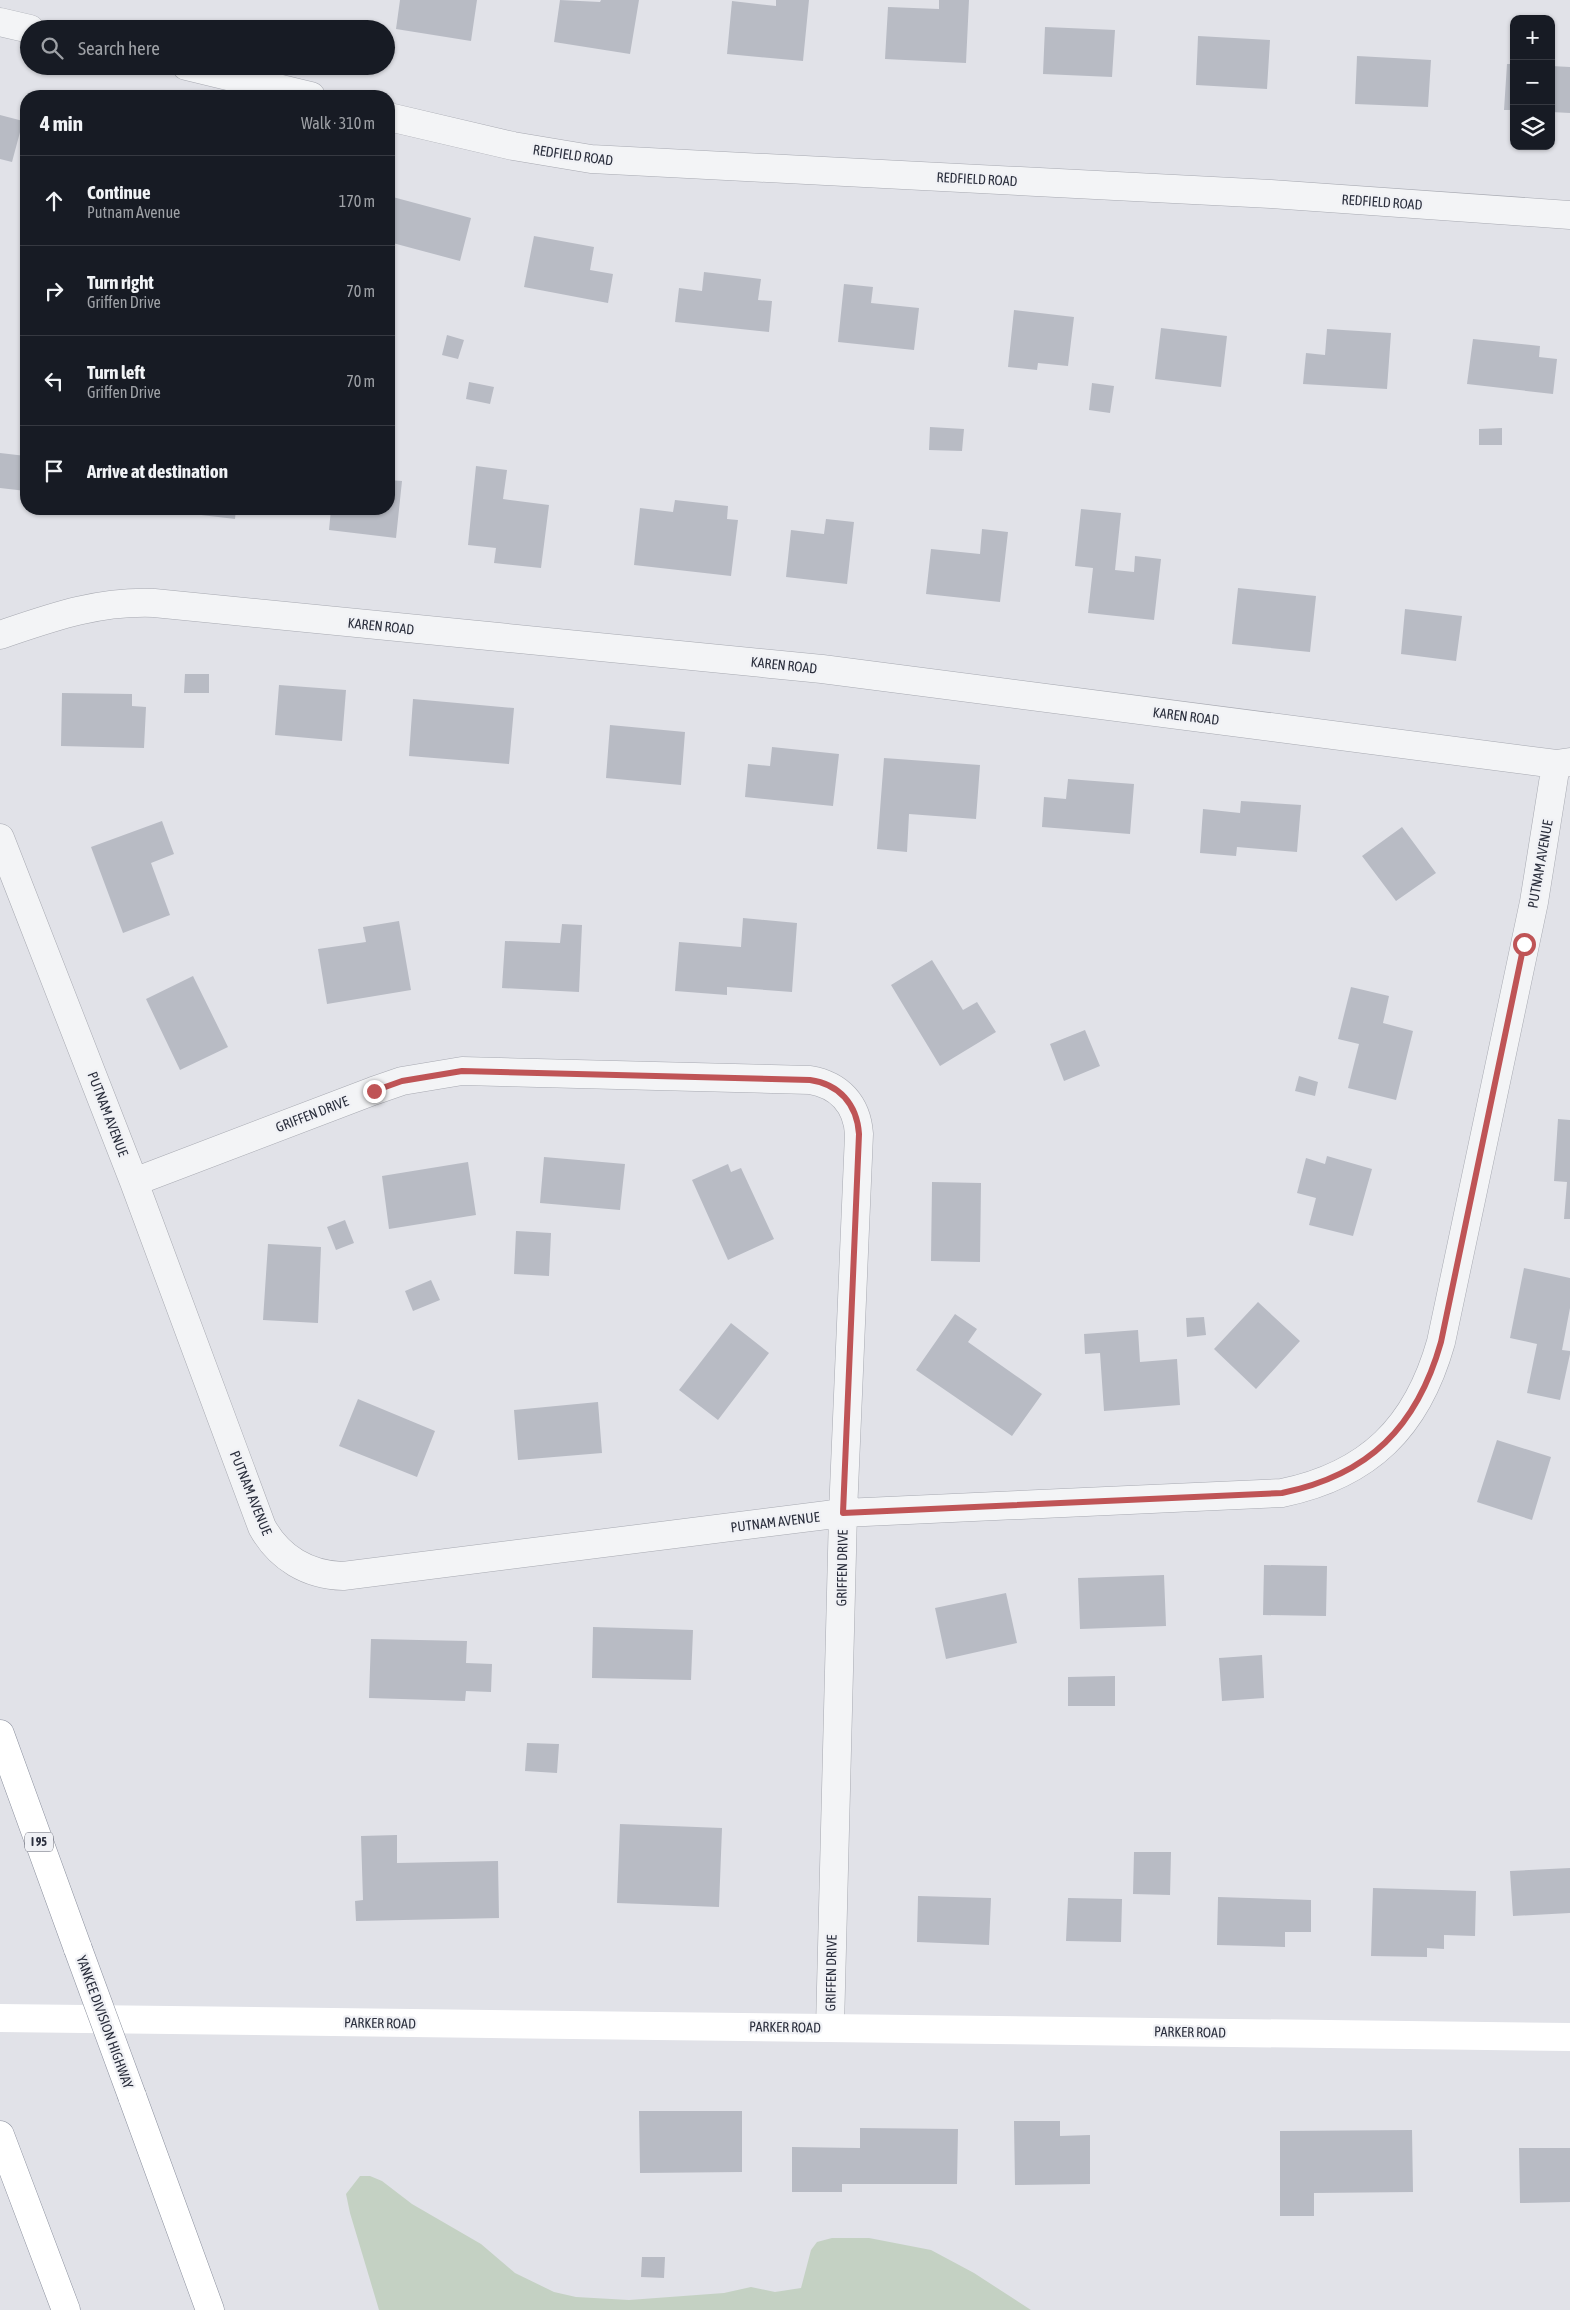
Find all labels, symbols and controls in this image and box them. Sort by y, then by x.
map controls [1510,15,1555,150]
button: + [1510,15,1555,60]
search box [20,20,395,75]
icon: search [38,34,66,62]
text: Search here [78,37,160,59]
button: − [1510,60,1555,105]
button: layers [1510,105,1555,150]
text: 4 min [40,111,83,135]
text: Walk · 310 m [301,114,375,132]
street label: REDFIELD ROAD [532,141,614,169]
street label: REDFIELD ROAD [936,169,1018,189]
text: Continue [87,181,151,203]
icon: ahead [40,187,68,215]
street label: REDFIELD ROAD [1341,191,1423,213]
text: 170 m [339,192,375,210]
text: Putnam Avenue [87,203,180,221]
text: Turn right [87,271,154,293]
icon: right [40,277,68,305]
text: 70 m [346,282,375,300]
text: Griffen Drive [87,293,161,311]
text: Turn left [87,361,145,383]
icon: left [40,367,68,395]
text: 70 m [346,372,375,390]
text: Griffen Drive [87,383,161,401]
icon: arrive [40,457,68,485]
text: Arrive at destination [87,460,228,482]
street label: KAREN ROAD [347,615,415,637]
street label: KAREN ROAD [750,654,818,676]
street label: KAREN ROAD [1152,704,1220,728]
street label: PUTNAM AVENUE [1524,818,1556,909]
route start [1513,933,1536,956]
street label: PUTNAM AVENUE [84,1069,132,1159]
route end [363,1080,386,1103]
street label: GRIFFEN DRIVE [273,1093,351,1135]
street label: PUTNAM AVENUE [227,1448,275,1538]
street label: PUTNAM AVENUE [730,1509,820,1535]
street label: GRIFFEN DRIVE [833,1530,851,1606]
road number: I 95 [25,1832,53,1851]
street label: GRIFFEN DRIVE [822,1935,840,2011]
street label: YANKEE DIVISION HIGHWAY [73,1953,137,2091]
street label: PARKER ROAD [344,2014,416,2032]
street label: PARKER ROAD [749,2018,821,2036]
street label: PARKER ROAD [1154,2023,1226,2041]

